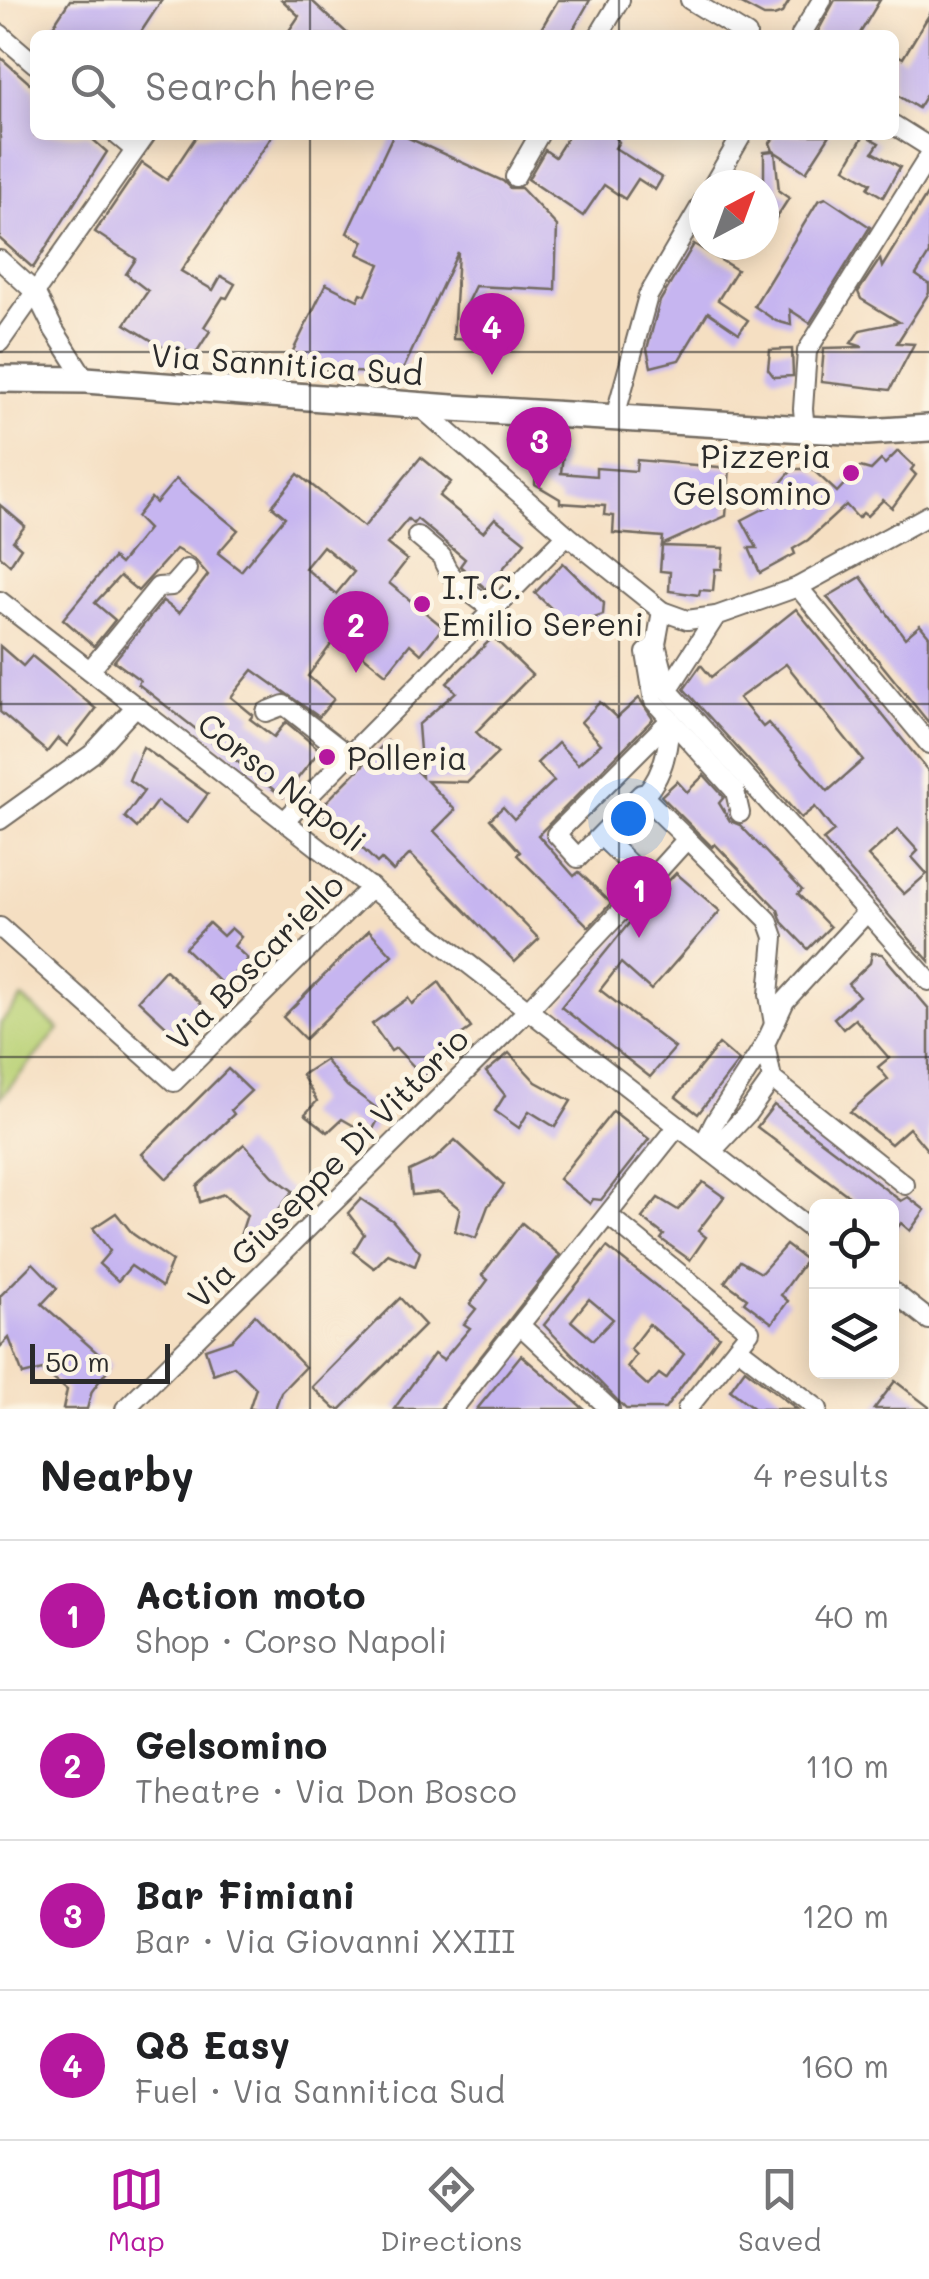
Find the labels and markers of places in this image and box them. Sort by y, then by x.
pin: 4 [460,292,524,375]
pin: 3 [506,406,572,489]
place label: Pizzeria Gelsomino [673,434,831,513]
marker: Pizzeria Gelsomino [840,462,862,484]
place label: I.T.C. Emilio Sereni [442,565,644,644]
pin: 2 [324,590,388,673]
marker: I.T.C. Emilio Sereni [411,593,433,615]
place label: Polleria [347,736,467,778]
marker: Polleria [316,746,338,768]
pin: 1 [606,856,672,938]

